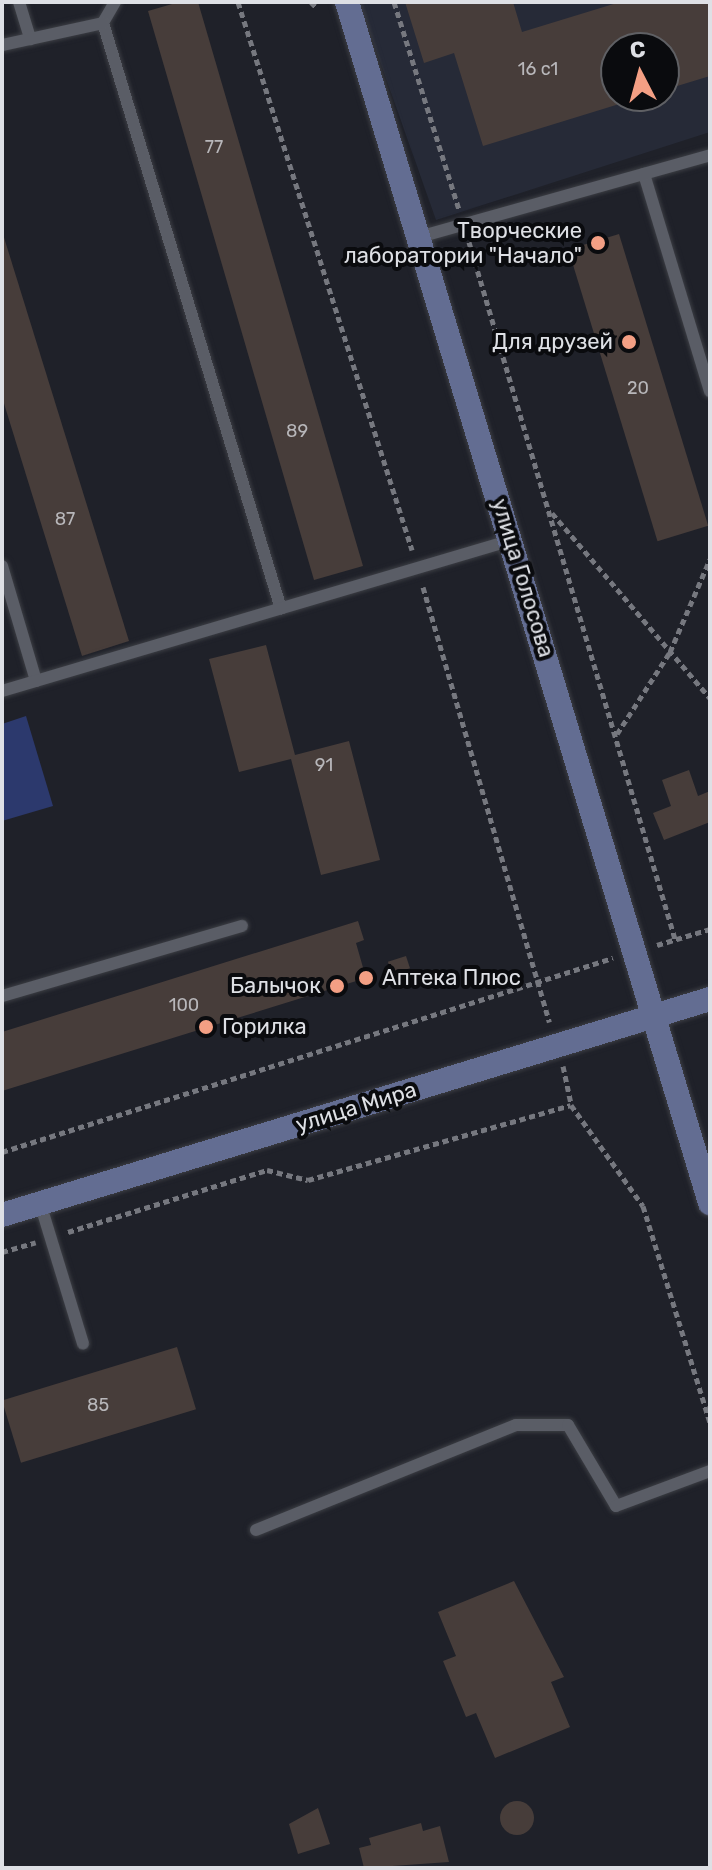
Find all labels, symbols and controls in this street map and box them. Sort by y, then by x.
north arrow [600,32,680,112]
text: С [629,35,647,64]
house number: 16 с1 [518,58,558,80]
house number: 77 [205,136,223,158]
place label: Творческие лаборатории "Начало" [344,217,582,268]
marker: Творческие лаборатории "Начало" [589,234,607,252]
place label: Для друзей [492,329,613,355]
marker: Для друзей [620,333,638,351]
house number: 20 [627,377,649,399]
house number: 89 [286,420,308,442]
street label: улица Голосова [486,495,560,661]
house number: 87 [55,508,75,530]
house number: 91 [315,754,333,776]
place label: Аптека Плюс [382,965,521,991]
marker: Аптека Плюс [357,969,375,987]
place label: Балычок [230,973,321,999]
marker: Балычок [328,977,346,995]
house number: 100 [169,994,199,1016]
place label: Горилка [222,1014,307,1040]
marker: Горилка [197,1018,215,1036]
street label: улица Мира [292,1076,420,1138]
house number: 85 [87,1394,109,1416]

